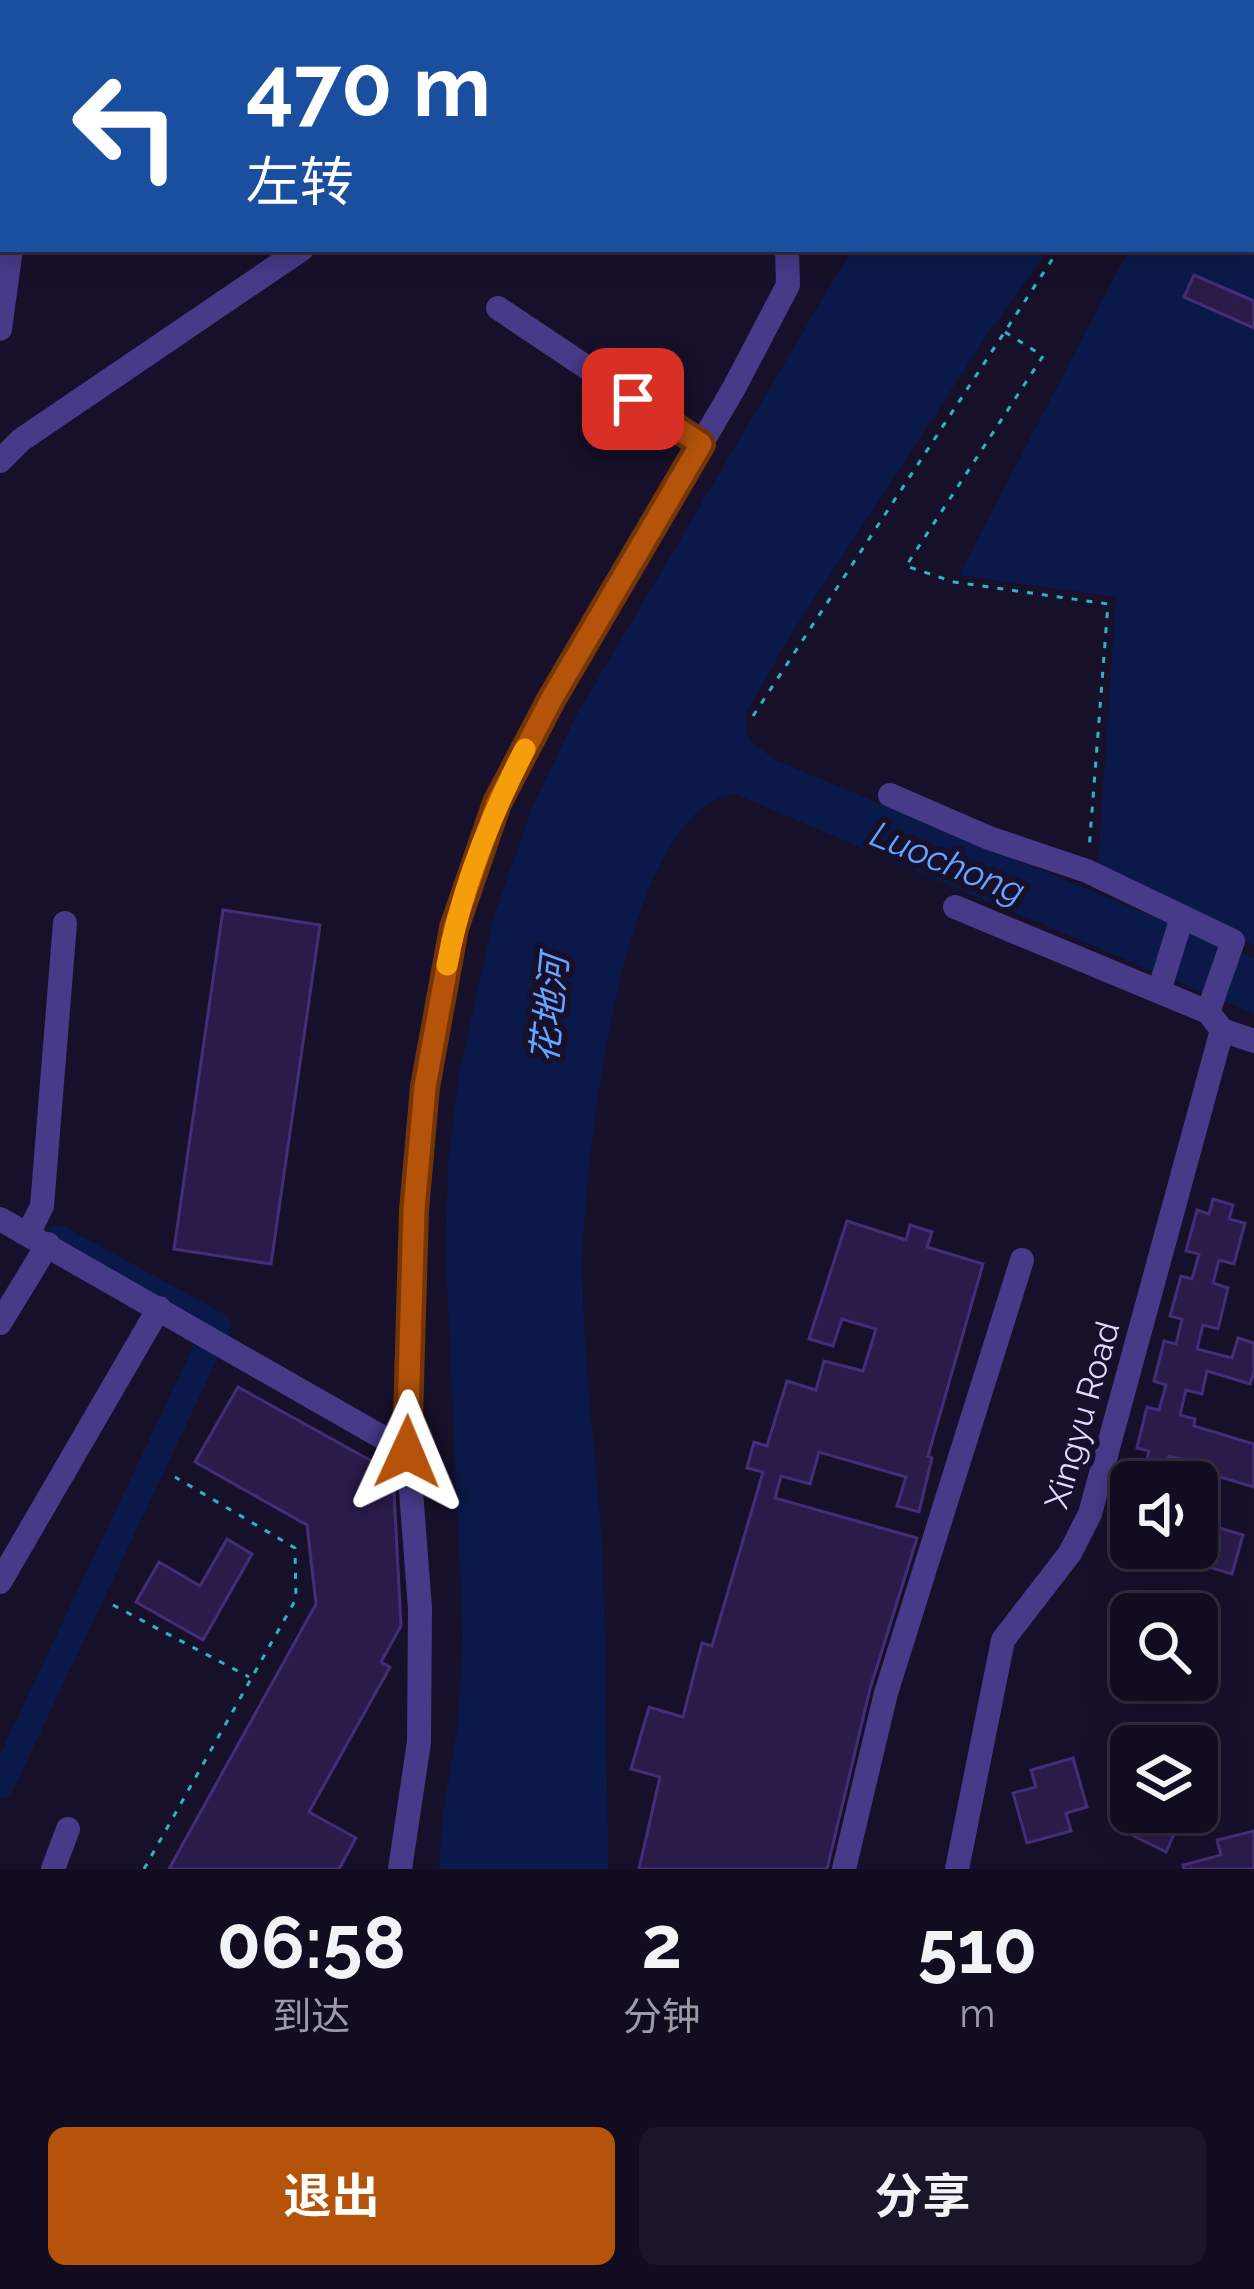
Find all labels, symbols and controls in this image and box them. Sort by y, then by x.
text: 470 m [246,37,491,136]
icon: left [48,48,204,204]
text: 左转 [246,150,354,214]
pin [582,348,684,450]
icon: arrive [600,366,666,432]
water label: Luochong [865,812,1031,912]
water label: 花地河 [522,947,576,1065]
street label: Xingyu Road [1037,1317,1127,1513]
position arrow [344,1389,470,1515]
map controls [1110,1461,1218,1833]
button: sound [1110,1461,1218,1569]
button: search [1110,1593,1218,1701]
button: layers [1110,1725,1218,1833]
text: 06:58 [217,1900,406,1985]
text: 2 [641,1900,682,1985]
text: 510 [917,1905,1037,1990]
text: m [959,1990,995,2036]
text: 到达 [272,1993,350,2039]
text: 分钟 [623,1993,701,2039]
button: 退出 [48,2127,615,2265]
button: 分享 [639,2127,1206,2265]

